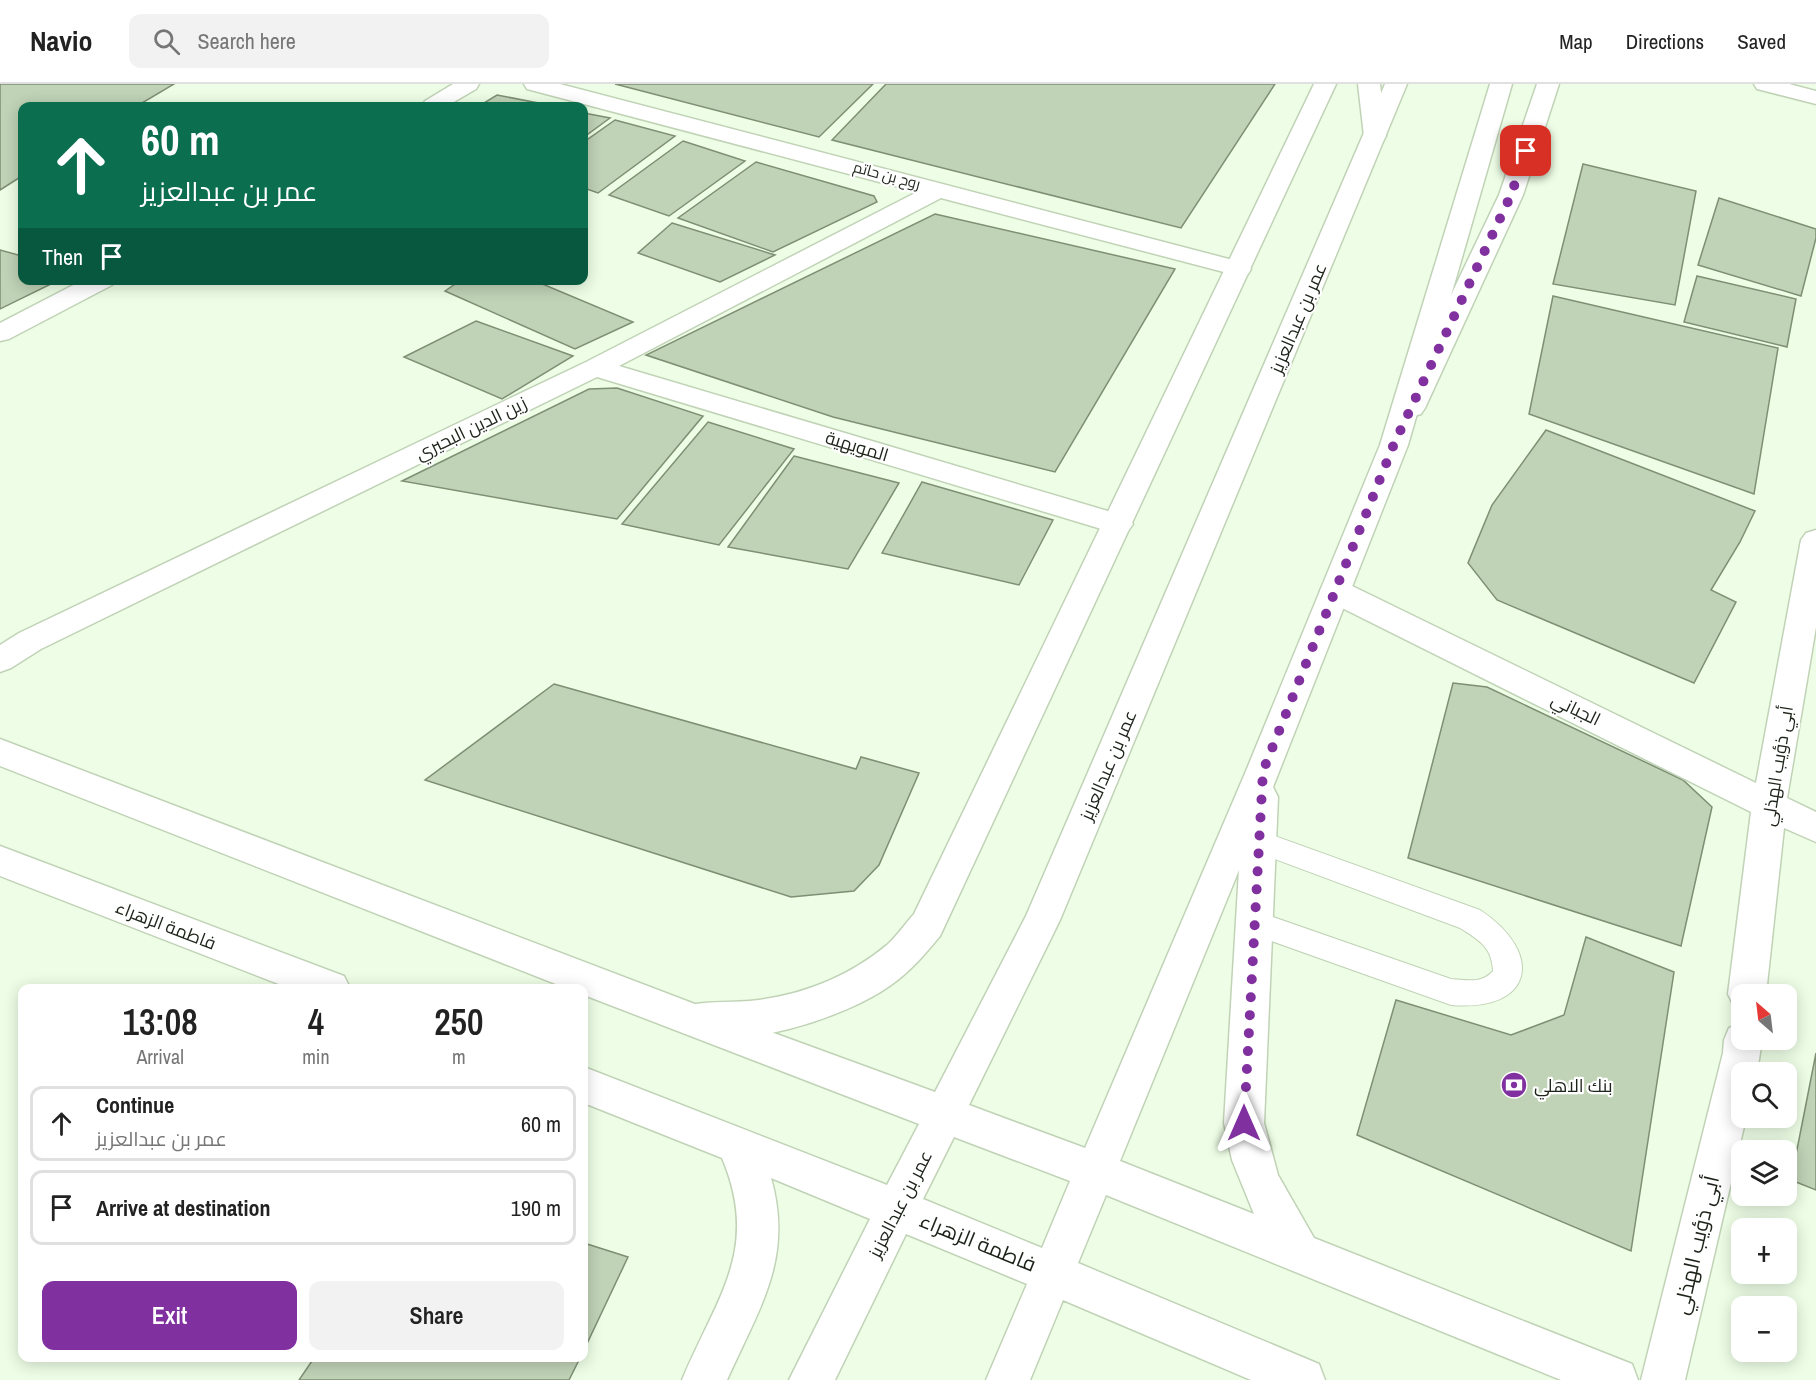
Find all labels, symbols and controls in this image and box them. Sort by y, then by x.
search box [129,14,549,68]
text: Navio [30,22,93,60]
icon: search [150,25,183,58]
text: Search here [198,26,296,56]
text: Map [1559,27,1593,56]
text: Directions [1626,27,1704,56]
text: Saved [1737,27,1786,56]
text: 60 m [141,112,220,168]
pin [1500,125,1551,176]
icon: ahead [42,126,120,204]
icon: arrive [1509,134,1542,167]
street label: روح بن حاتم [851,156,923,195]
text: عمر بن عبدالعزيز [141,173,318,209]
icon: arrive [95,240,128,273]
text: Then [42,242,83,272]
street label: عمر بن عبدالعزيز [1263,259,1332,378]
street label: زين الدين البحيري [411,390,532,468]
street label: المويهية [822,425,892,467]
street label: الجباني [1546,686,1605,733]
street label: أبي ذؤيب الهذلي [1755,704,1801,828]
street label: عمر بن عبدالعزيز [1073,706,1142,825]
street label: فاطمة الزهراء [112,894,220,956]
north arrow [1731,984,1797,1050]
map controls [1731,984,1797,1362]
text: 13:08 [123,998,198,1046]
text: 4 [308,998,324,1046]
text: 250 [434,998,483,1046]
text: Arrival [136,1043,184,1070]
text: min [302,1043,330,1070]
text: m [452,1043,466,1070]
button: search [1731,1062,1797,1128]
bank icon: بنك الاهلي [1499,1070,1529,1100]
place label: بنك الاهلي [1534,1073,1613,1100]
text: Continue [96,1090,174,1120]
position arrow [1212,1091,1276,1155]
icon: ahead [45,1107,78,1140]
text: 60 m [521,1109,561,1139]
text: عمر بن عبدالعزيز [96,1125,227,1152]
button: layers [1731,1140,1797,1206]
street label: عمر بن عبدالعزيز [862,1146,938,1263]
street label: أبي ذؤيب الهذلي [1666,1173,1728,1318]
icon: arrive [45,1191,78,1224]
text: Arrive at destination [96,1193,270,1223]
text: 190 m [511,1193,561,1223]
street label: فاطمة الزهراء [915,1205,1041,1279]
button: + [1731,1218,1797,1284]
button: Exit [42,1281,297,1350]
button: Share [309,1281,564,1350]
button: − [1731,1296,1797,1362]

